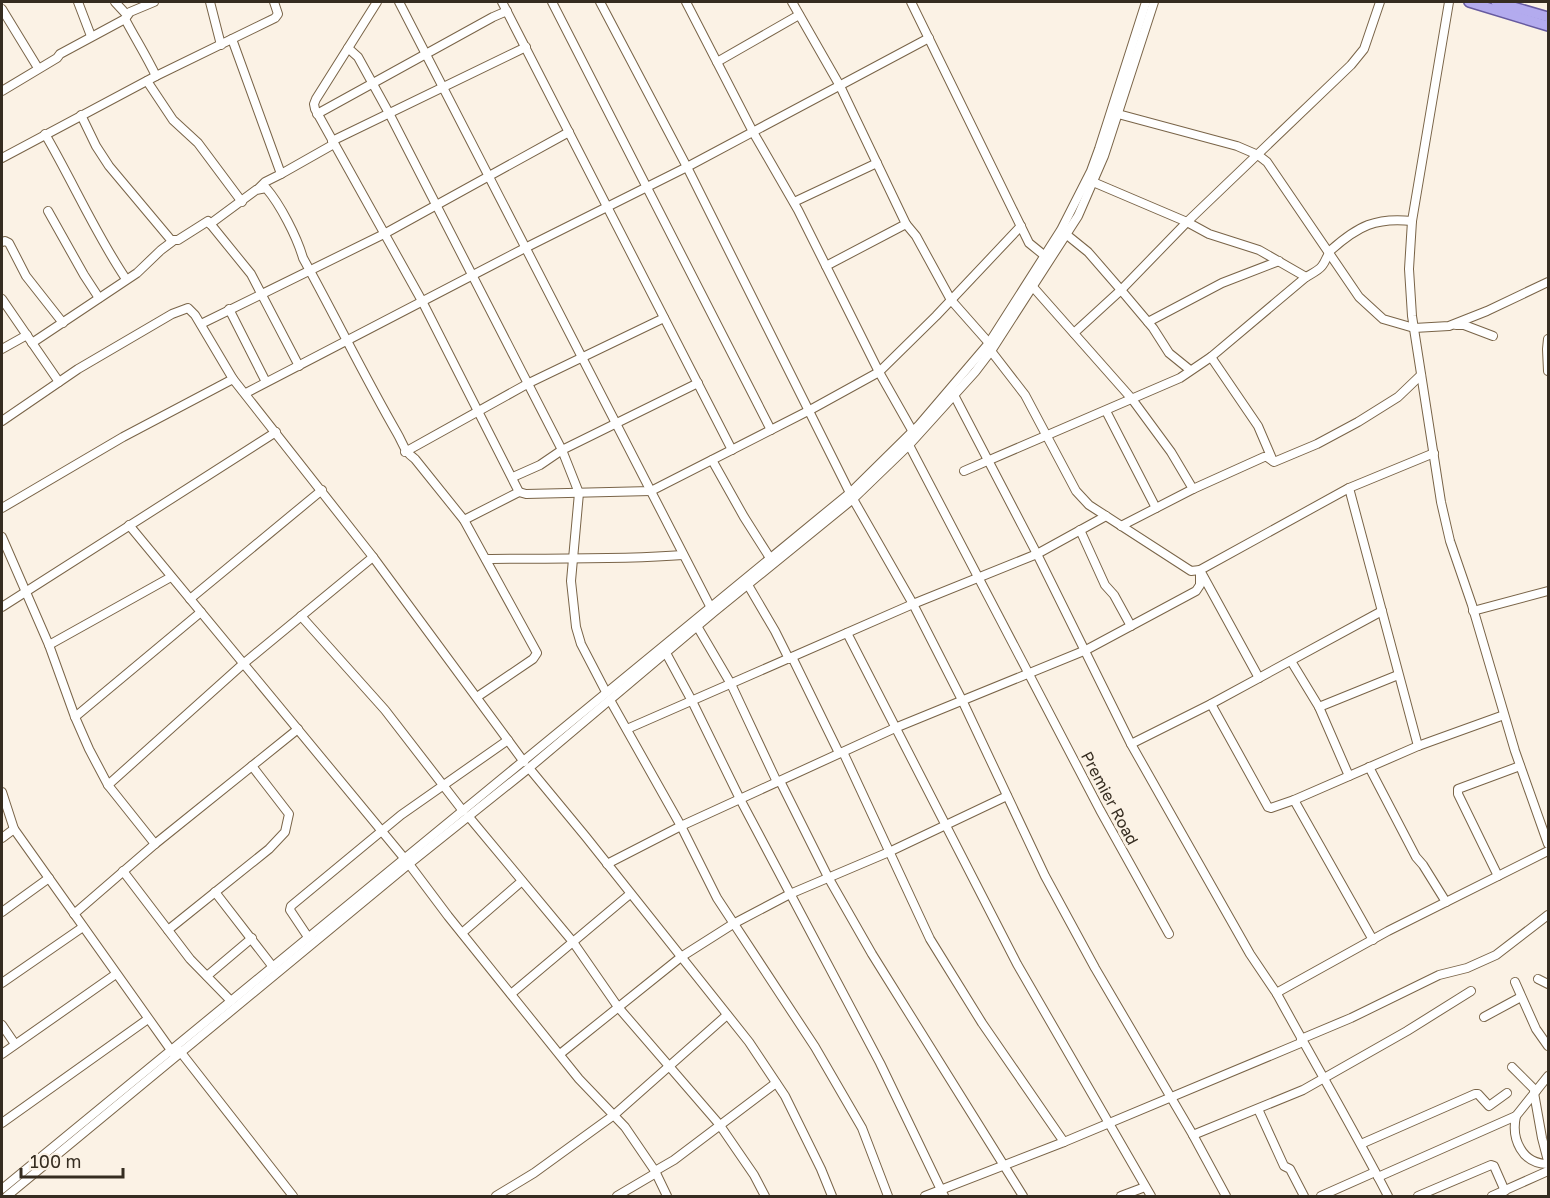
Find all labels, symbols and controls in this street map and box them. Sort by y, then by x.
street label: Premier Road [1077,748,1143,848]
scale bar [21,1141,123,1179]
text: 100 m [30,1150,81,1172]

